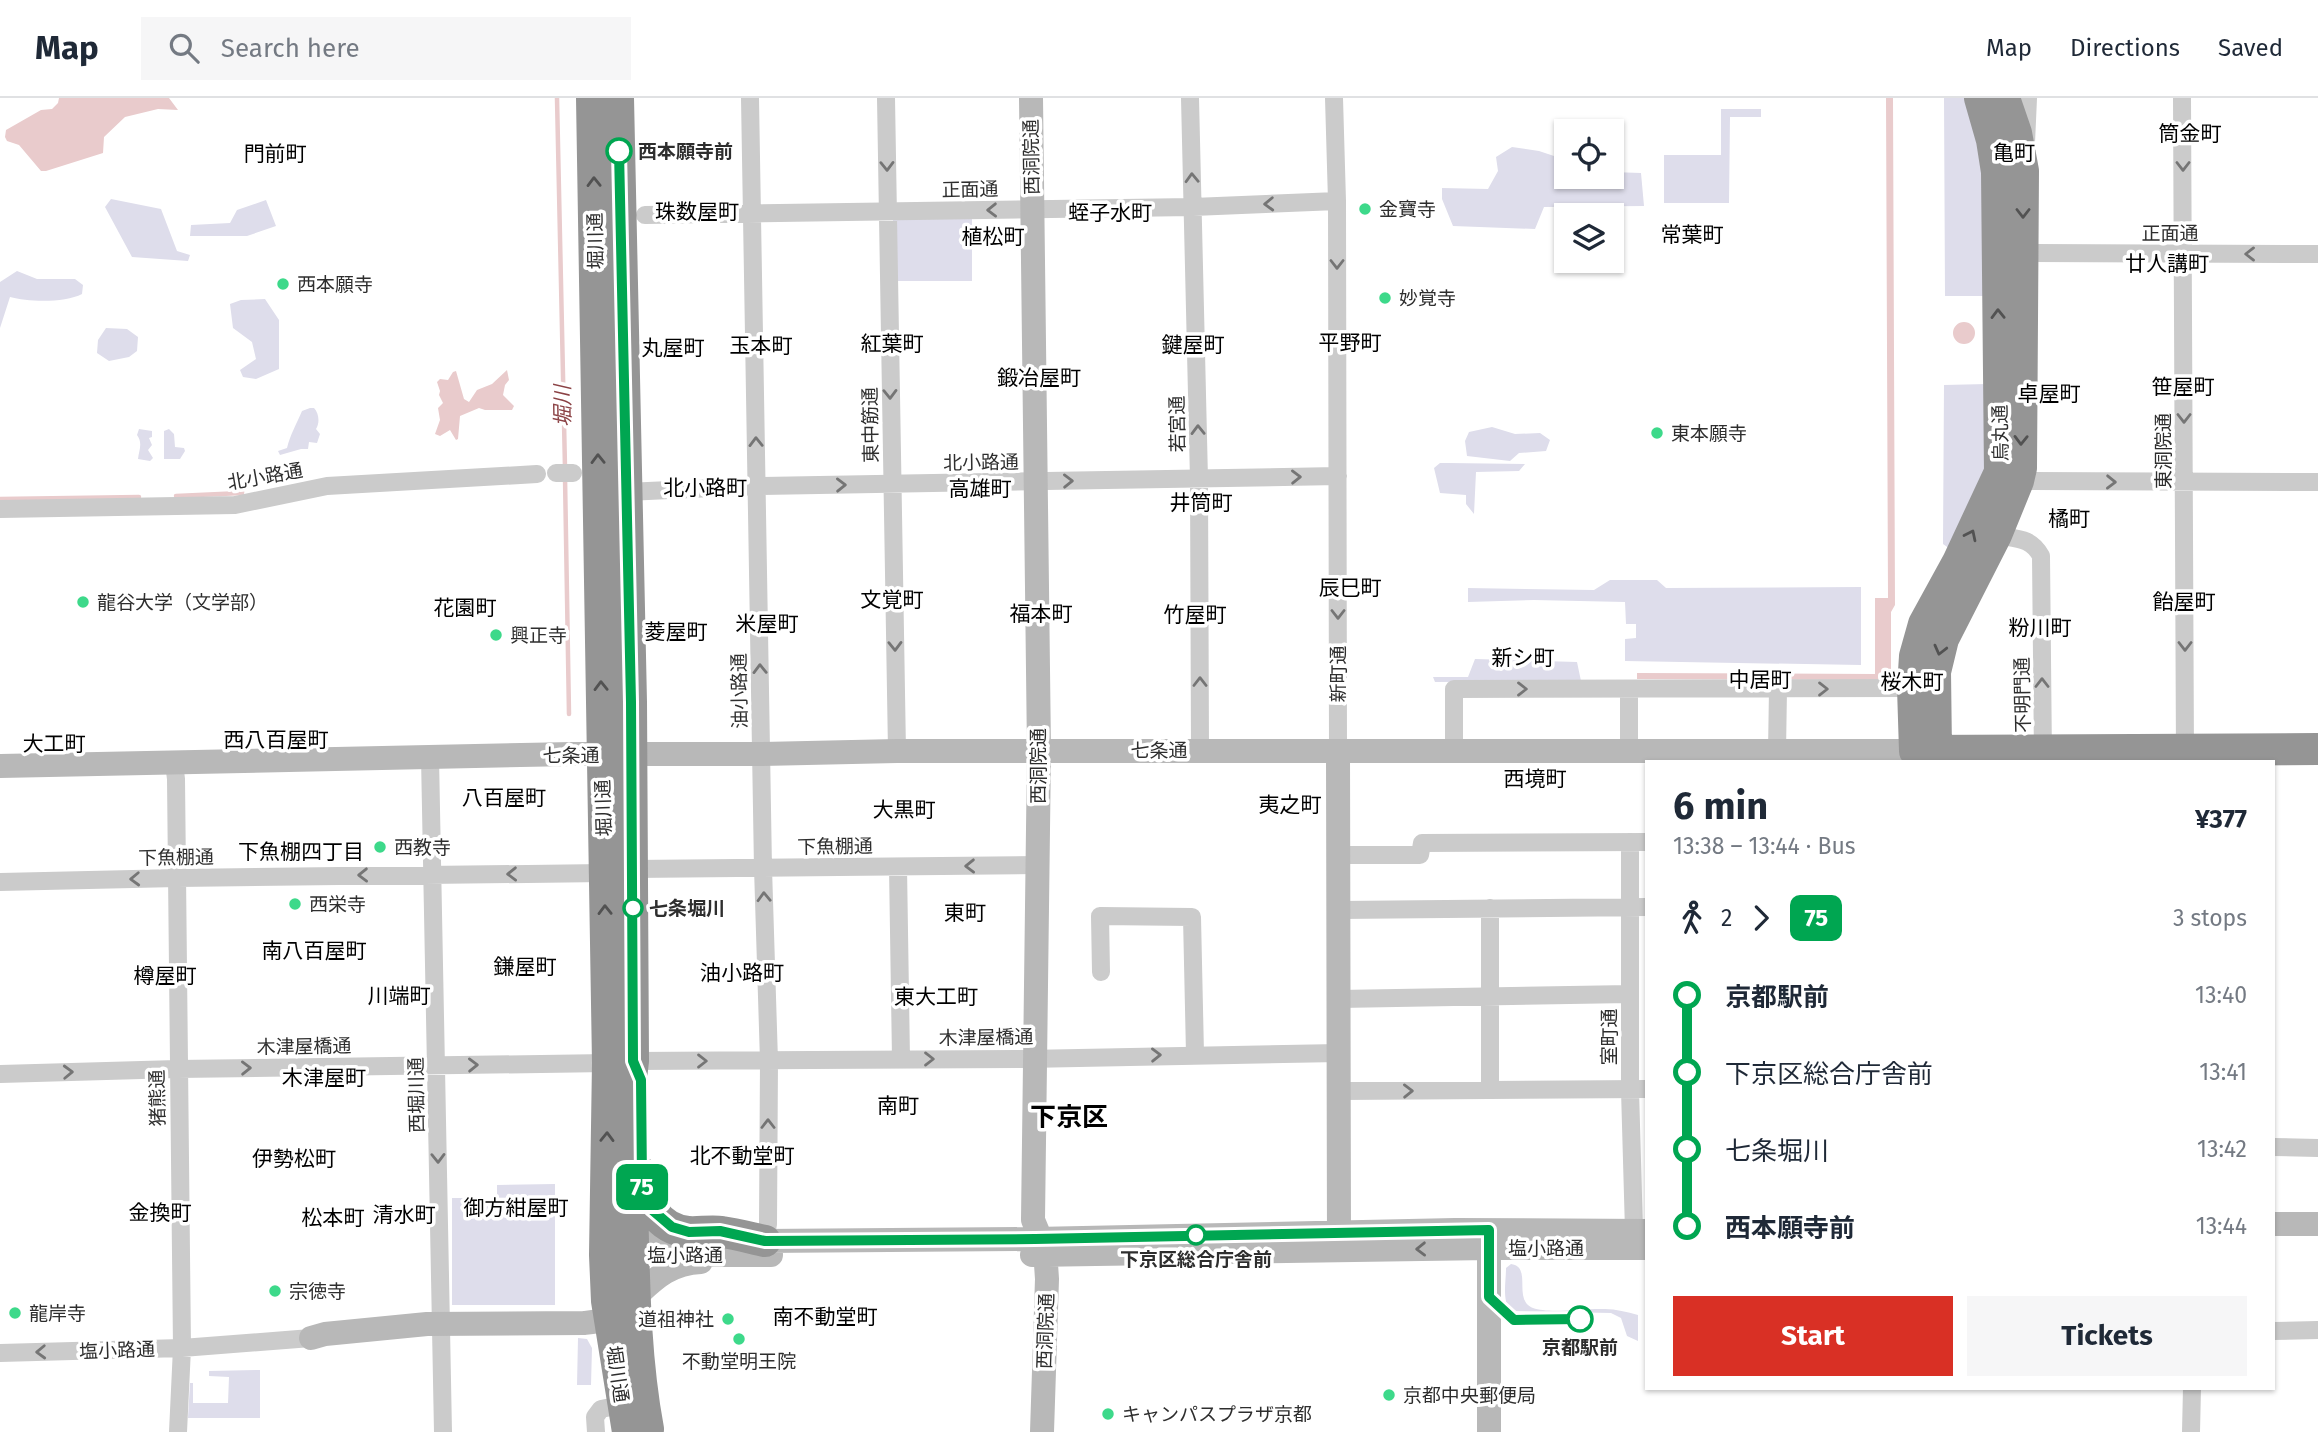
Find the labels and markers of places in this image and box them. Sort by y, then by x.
marker: 西本願寺前 [606,138,632,164]
place label: 西本願寺前 [638,140,733,163]
place label: 金寶寺 [1379,198,1436,221]
marker: 金寶寺 [1357,201,1373,217]
place label: 西本願寺 [297,273,373,296]
marker: 西本願寺 [275,276,291,292]
place label: 妙覚寺 [1399,287,1456,310]
marker: 妙覚寺 [1377,290,1393,306]
place label: 東本願寺 [1671,422,1747,445]
marker: 東本願寺 [1649,425,1665,441]
place label: 龍谷大学（文学部） [97,591,268,614]
marker: 龍谷大学（文学部） [75,594,91,610]
place label: 興正寺 [510,624,567,647]
marker: 興正寺 [488,627,504,643]
place label: 西教寺 [394,836,451,859]
marker: 西教寺 [372,839,388,855]
place label: 西栄寺 [309,893,366,916]
marker: 西栄寺 [287,896,303,912]
place label: 七条堀川 [649,897,725,920]
marker: 七条堀川 [623,898,643,918]
marker: 下京区総合庁舎前 [1186,1225,1206,1245]
place label: 下京区総合庁舎前 [1120,1248,1272,1271]
place label: 宗徳寺 [289,1280,346,1303]
marker: 宗徳寺 [267,1283,283,1299]
place label: 龍岸寺 [29,1302,86,1325]
marker: 龍岸寺 [7,1305,23,1321]
marker: 京都駅前 [1567,1306,1593,1332]
place label: 道祖神社 [638,1308,714,1331]
marker: 道祖神社 [720,1311,736,1327]
marker: 不動堂明王院 [731,1331,747,1347]
place label: 京都駅前 [1542,1336,1618,1359]
place label: 不動堂明王院 [682,1350,796,1373]
place label: 京都中央郵便局 [1403,1384,1536,1407]
marker: 京都中央郵便局 [1381,1387,1397,1403]
place label: キャンパスプラザ京都 [1122,1403,1312,1426]
marker: キャンパスプラザ京都 [1100,1406,1116,1422]

